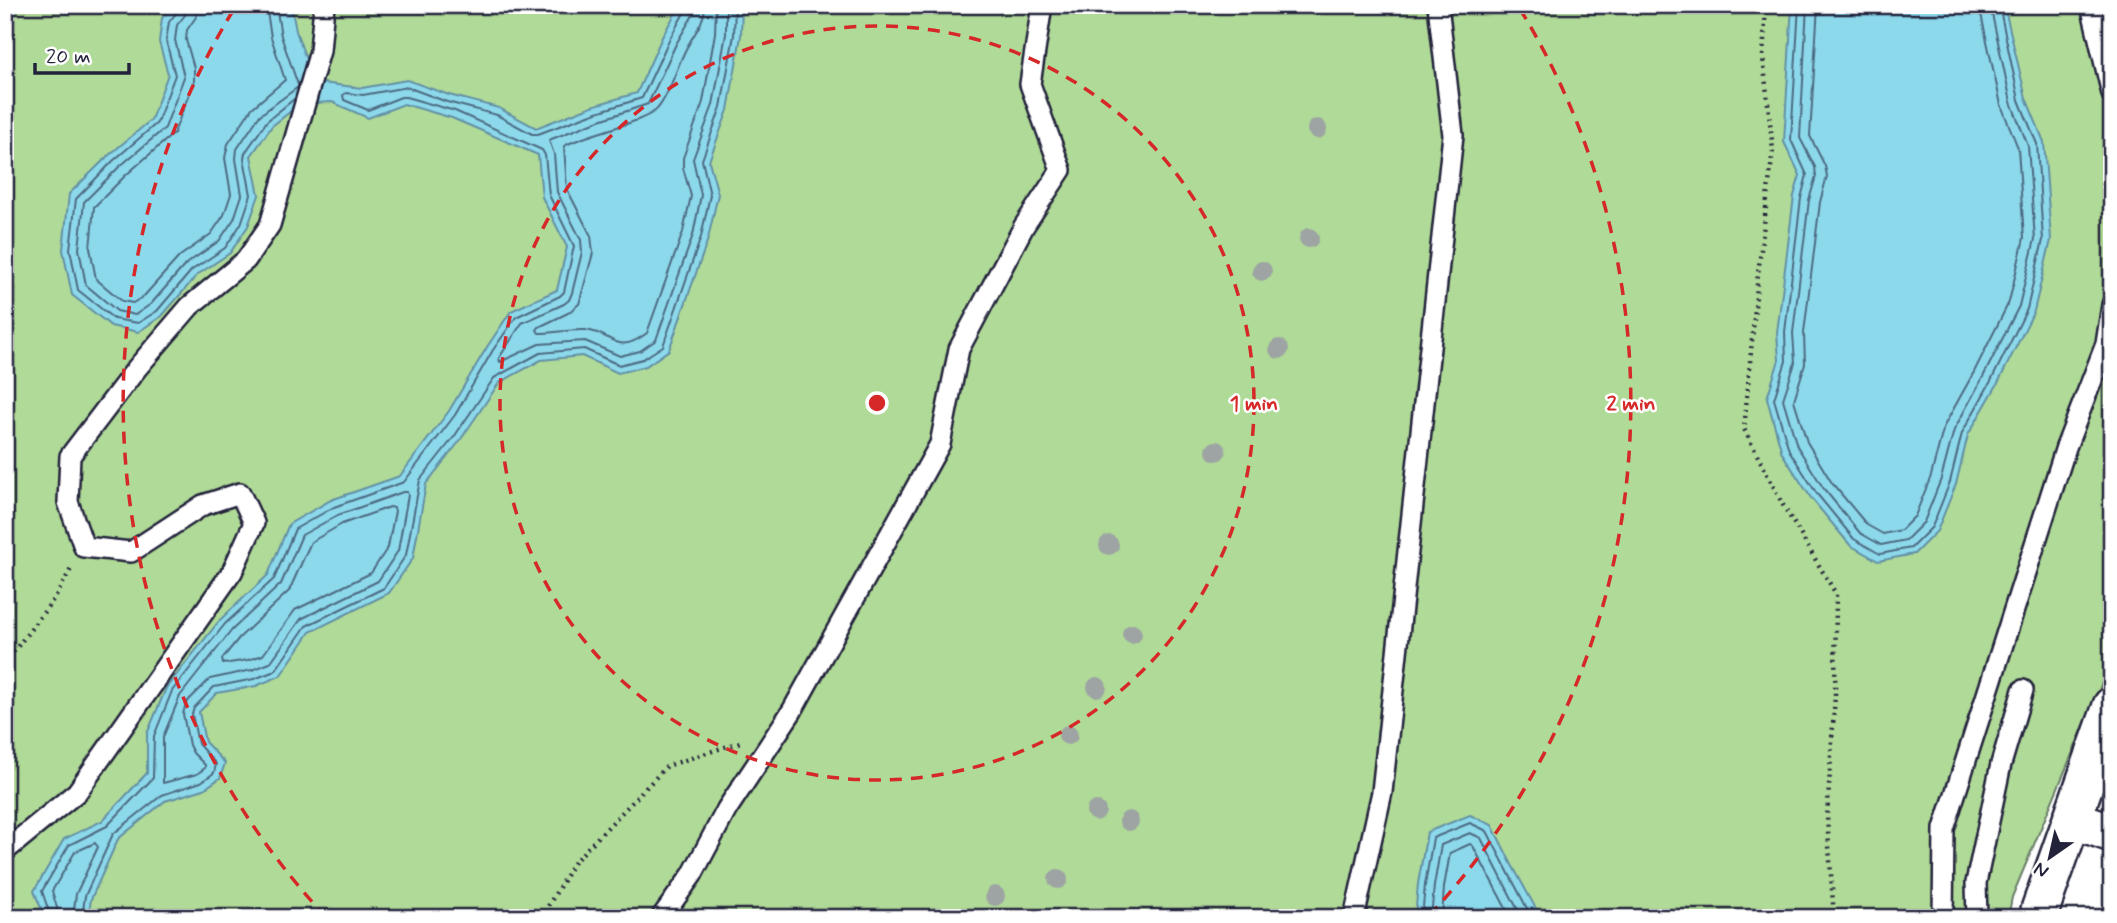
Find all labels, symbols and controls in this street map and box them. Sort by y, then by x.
scale bar [35,32,130,76]
text: 20 m [46,43,91,71]
text: 1 min [1230,390,1278,418]
text: 2 min [1606,390,1656,418]
centre of rings [865,391,889,415]
north arrow [2016,822,2086,892]
text: N [2029,856,2054,884]

